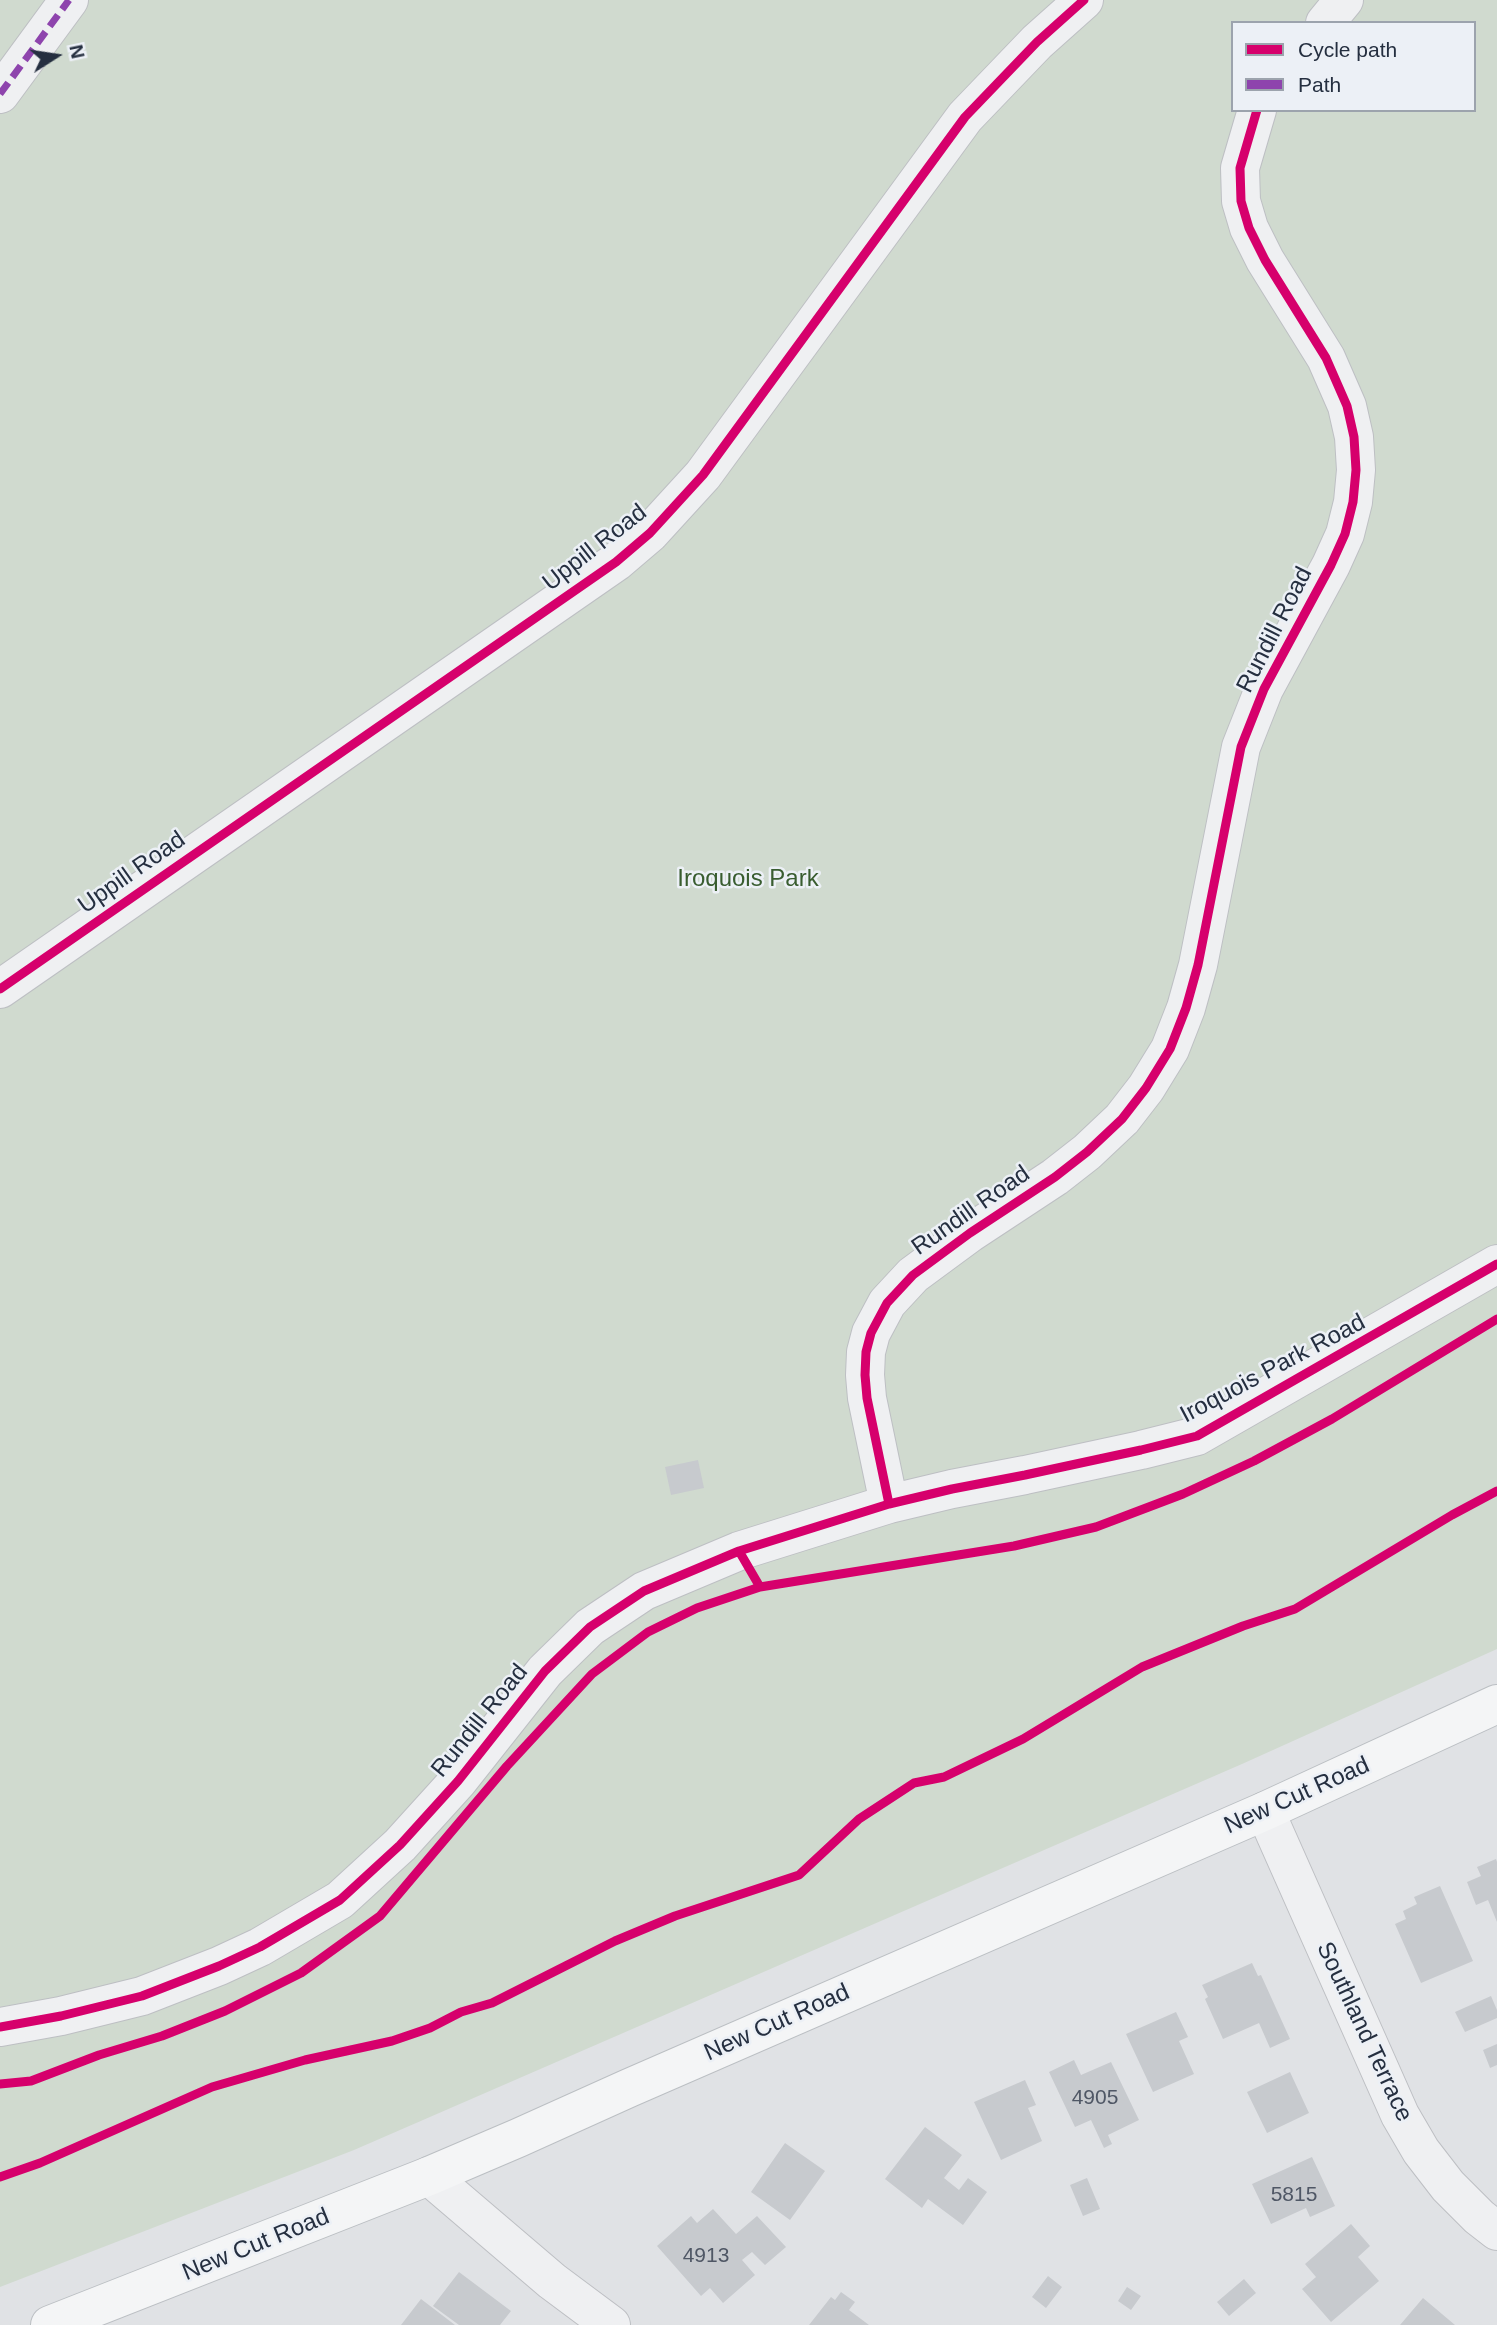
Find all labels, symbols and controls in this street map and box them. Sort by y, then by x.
north arrow [21,21,91,91]
legend [1231,21,1476,112]
text: Cycle path [1298,38,1397,61]
text: N [65,43,89,60]
text: Path [1298,73,1341,96]
street label: Uppill Road [537,498,653,598]
street label: Rundill Road [1231,562,1319,698]
street label: Uppill Road [73,826,191,920]
park label: Iroquois Park [677,865,819,893]
street label: Rundill Road [906,1160,1036,1262]
street label: Iroquois Park Road [1176,1308,1370,1430]
street label: Rundill Road [426,1659,534,1783]
street label: New Cut Road [1220,1751,1374,1841]
street label: Southland Terrace [1310,1938,1418,2126]
street label: New Cut Road [700,1978,854,2068]
house number: 4905 [1072,2085,1118,2111]
house number: 5815 [1271,2182,1317,2208]
street label: New Cut Road [178,2202,334,2288]
house number: 4913 [683,2243,729,2269]

